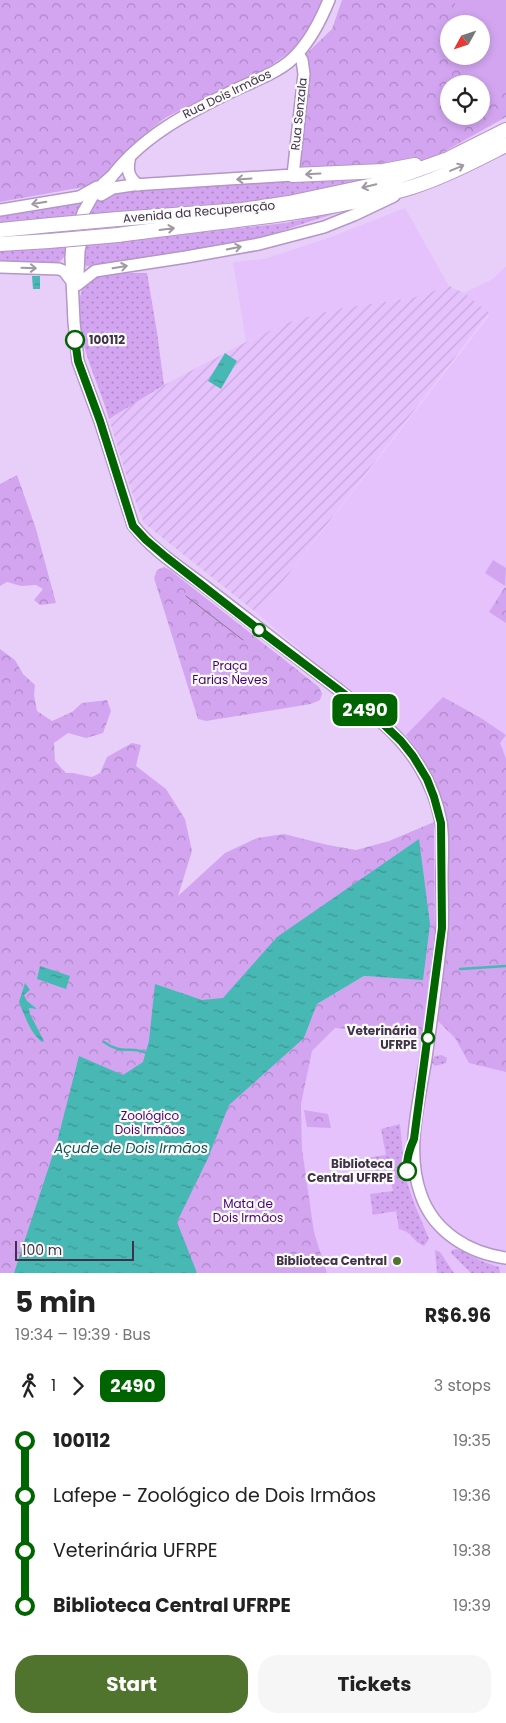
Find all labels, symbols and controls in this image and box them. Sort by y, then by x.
north arrow [440,15,490,65]
map controls [440,15,490,125]
street label: Rua Dois Irmãos [180,65,274,122]
button: locate [440,75,490,125]
street label: Rua Senzala [286,77,311,151]
one-way arrow [449,163,464,173]
one-way arrow [305,170,321,179]
one-way arrow [237,174,253,183]
one-way arrow [361,182,377,191]
street label: Avenida da Recuperação [122,196,276,227]
one-way arrow [32,199,48,209]
one-way arrow [158,224,174,234]
one-way arrow [225,243,241,253]
one-way arrow [112,262,128,272]
one-way arrow [21,263,37,272]
marker: 100112 [65,330,85,350]
place label: 100112 [89,331,125,348]
unlabelled marker [252,623,266,637]
park label: Praça Farias Neves [192,657,268,688]
line badge: 2490 [330,694,400,726]
text: 2490 [342,697,388,722]
place label: Veterinária UFRPE [347,1022,417,1053]
marker: Veterinária UFRPE [421,1031,435,1045]
park label: Zoológico Dois Irmãos [115,1107,185,1138]
water label: Açude de Dois Irmãos [53,1138,208,1158]
place label: Biblioteca Central UFRPE [307,1155,393,1186]
marker: Biblioteca Central UFRPE [397,1161,417,1181]
park label: Mata de Dois Irmãos [213,1195,283,1226]
scale bar [15,1238,134,1261]
text: 100 m [22,1240,62,1260]
place label: Biblioteca Central [276,1252,387,1269]
marker: Biblioteca Central [391,1255,403,1267]
text: 5 min [15,1283,96,1322]
text: R$6.96 [425,1302,491,1329]
text: 19:34 – 19:39 · Bus [15,1323,151,1346]
icon: walk [15,1372,43,1400]
icon: forward [64,1372,92,1400]
text: 2490 [110,1373,155,1398]
text: 1 [51,1374,56,1397]
text: 3 stops [434,1374,491,1397]
text: 100112 [53,1427,110,1454]
text: 19:35 [453,1429,491,1452]
text: Lafepe - Zoológico de Dois Irmãos [53,1482,376,1509]
text: 19:36 [453,1484,491,1507]
text: Veterinária UFRPE [53,1537,217,1564]
text: 19:38 [453,1539,491,1562]
text: Biblioteca Central UFRPE [53,1592,291,1619]
text: 19:39 [453,1594,491,1617]
button: Start [15,1655,248,1713]
button: Tickets [258,1655,491,1713]

